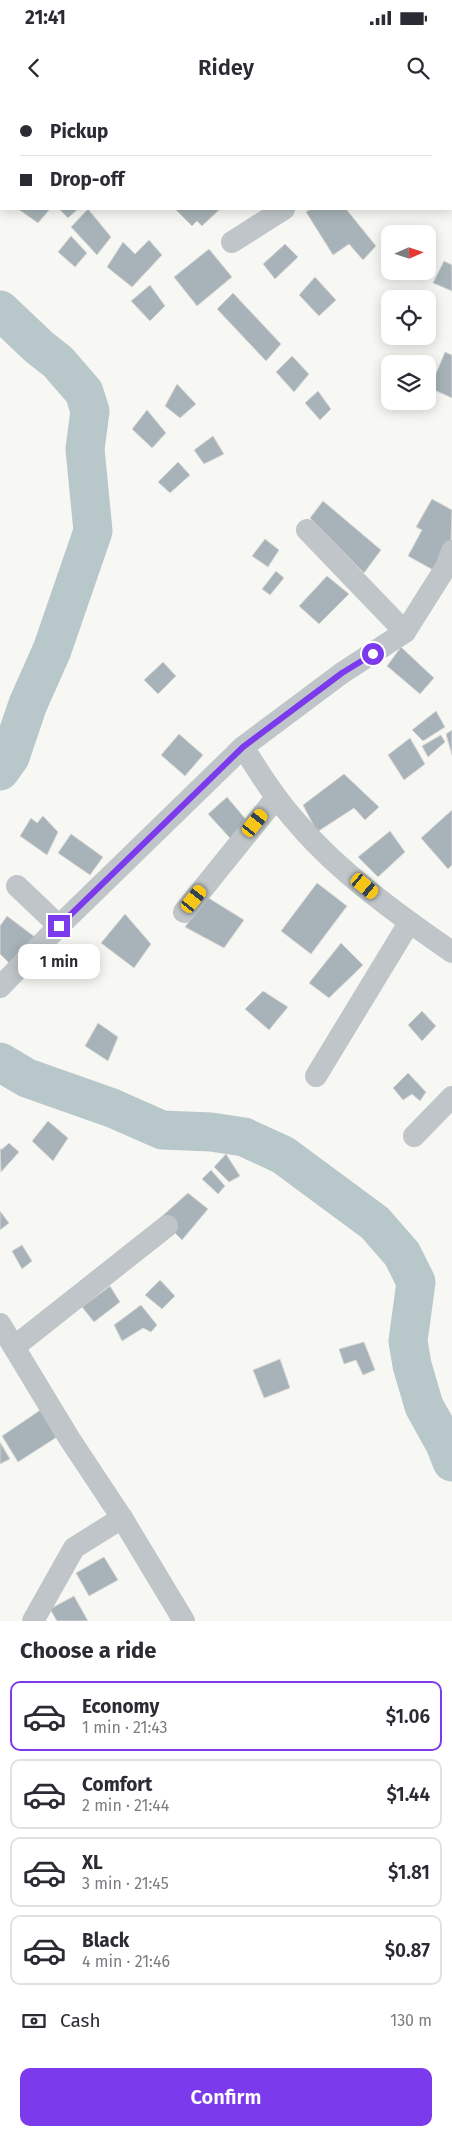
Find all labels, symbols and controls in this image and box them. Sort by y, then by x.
text: 21:41 [25,6,66,29]
icon: back [20,54,48,82]
text: Ridey [198,54,254,81]
icon: search [404,54,432,82]
text: Pickup [50,120,108,143]
text: Drop-off [50,168,124,191]
north arrow [381,225,436,280]
map controls [381,225,436,410]
button: locate [381,290,436,345]
button: layers [381,355,436,410]
route start [362,643,384,665]
car [239,807,270,839]
car [348,871,381,901]
car [178,883,209,915]
route end [48,915,70,937]
callout: 1 min [18,944,100,978]
text: 1 min [40,952,78,971]
text: Choose a ride [20,1637,156,1664]
icon: car [22,1694,67,1739]
text: Economy [82,1695,159,1718]
text: $1.06 [386,1705,430,1728]
text: 1 min · 21:43 [82,1718,168,1737]
icon: car [22,1772,67,1817]
text: Comfort [82,1773,152,1796]
text: $1.44 [386,1783,430,1806]
text: 2 min · 21:44 [82,1796,169,1815]
icon: car [22,1850,67,1895]
text: XL [82,1851,103,1874]
text: $1.81 [388,1861,430,1884]
text: 3 min · 21:45 [82,1874,169,1893]
icon: car [22,1928,67,1973]
text: Black [82,1929,129,1952]
text: $0.87 [385,1939,430,1962]
text: 4 min · 21:46 [82,1952,170,1971]
icon: cash [20,2007,48,2035]
text: Cash [60,2009,101,2032]
text: 130 m [390,2011,432,2030]
button: Confirm [20,2068,432,2126]

